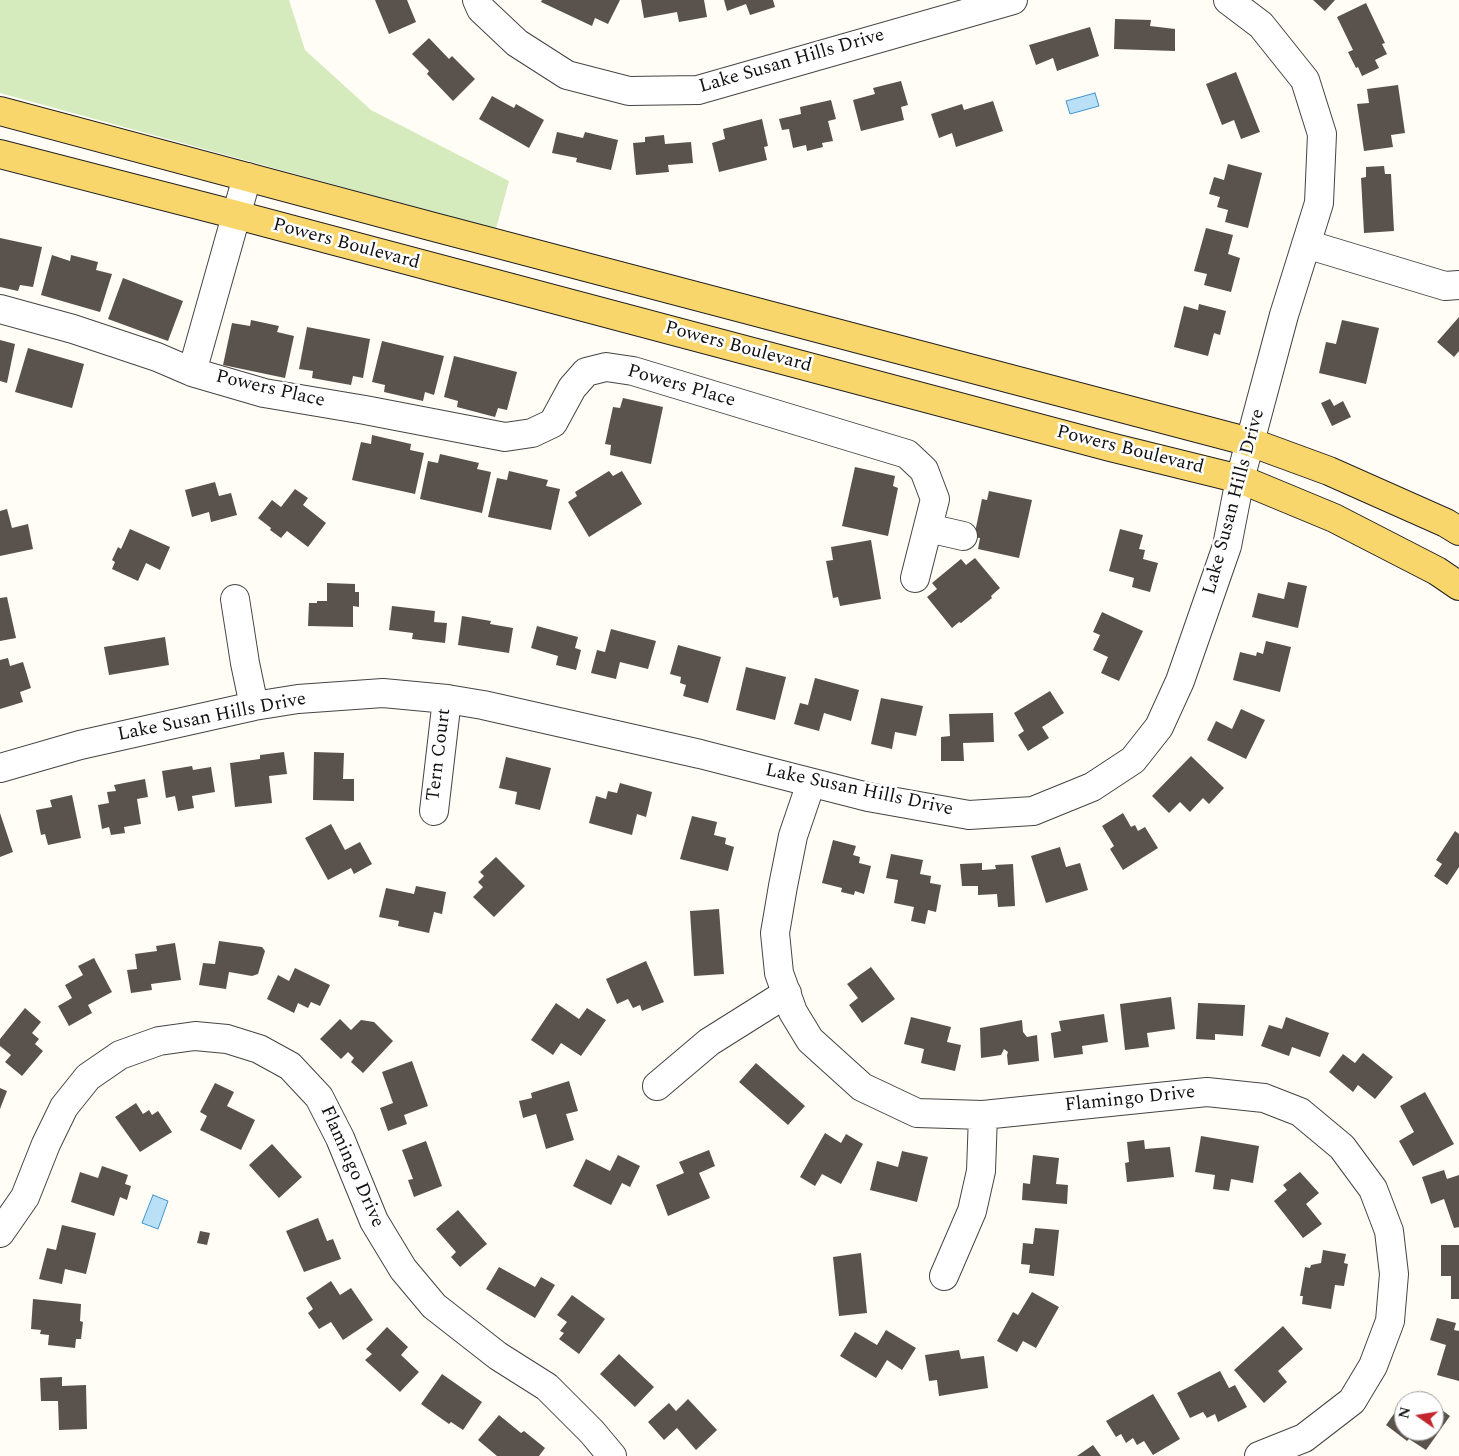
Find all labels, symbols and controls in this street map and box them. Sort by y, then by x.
street label: Lake Susan Hills Drive [697,25,887,99]
street label: Powers Boulevard [270,214,422,276]
street label: Powers Boulevard [662,317,814,379]
street label: Powers Place [624,361,738,413]
street label: Powers Place [213,366,327,414]
street label: Lake Susan Hills Drive [1199,407,1271,597]
street label: Powers Boulevard [1054,422,1206,480]
street label: Lake Susan Hills Drive [116,689,308,747]
street label: Tern Court [423,707,457,803]
street label: Lake Susan Hills Drive [763,760,955,822]
street label: Flamingo Drive [1064,1082,1196,1118]
street label: Flamingo Drive [314,1103,388,1231]
north arrow [1394,1391,1444,1441]
text: N [1393,1405,1416,1421]

